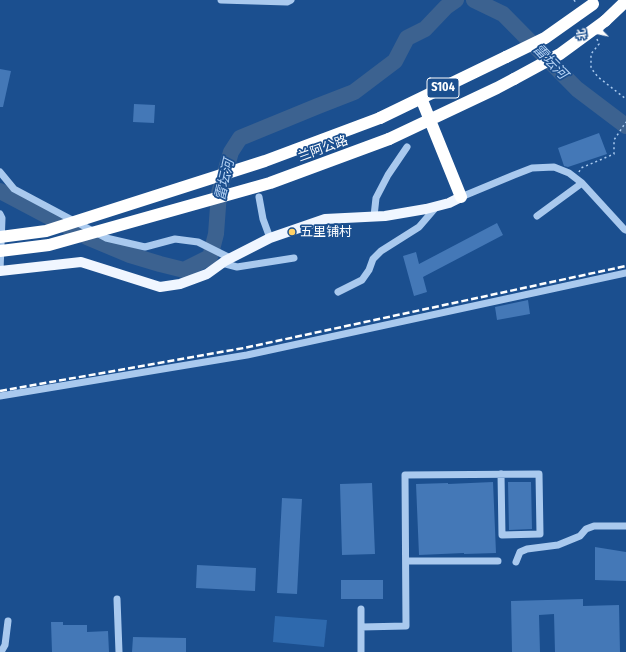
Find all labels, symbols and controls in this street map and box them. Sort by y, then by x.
north arrow [574,12,614,52]
text: 北 [574,28,589,40]
water label: 雷坛河 [529,41,571,83]
road number: S104 [427,78,459,98]
street label: 兰阿公路 [296,133,350,165]
water label: 雷坛河 [212,158,238,202]
place label: 五里铺村 [300,224,352,240]
marker: 五里铺村 [287,227,297,237]

